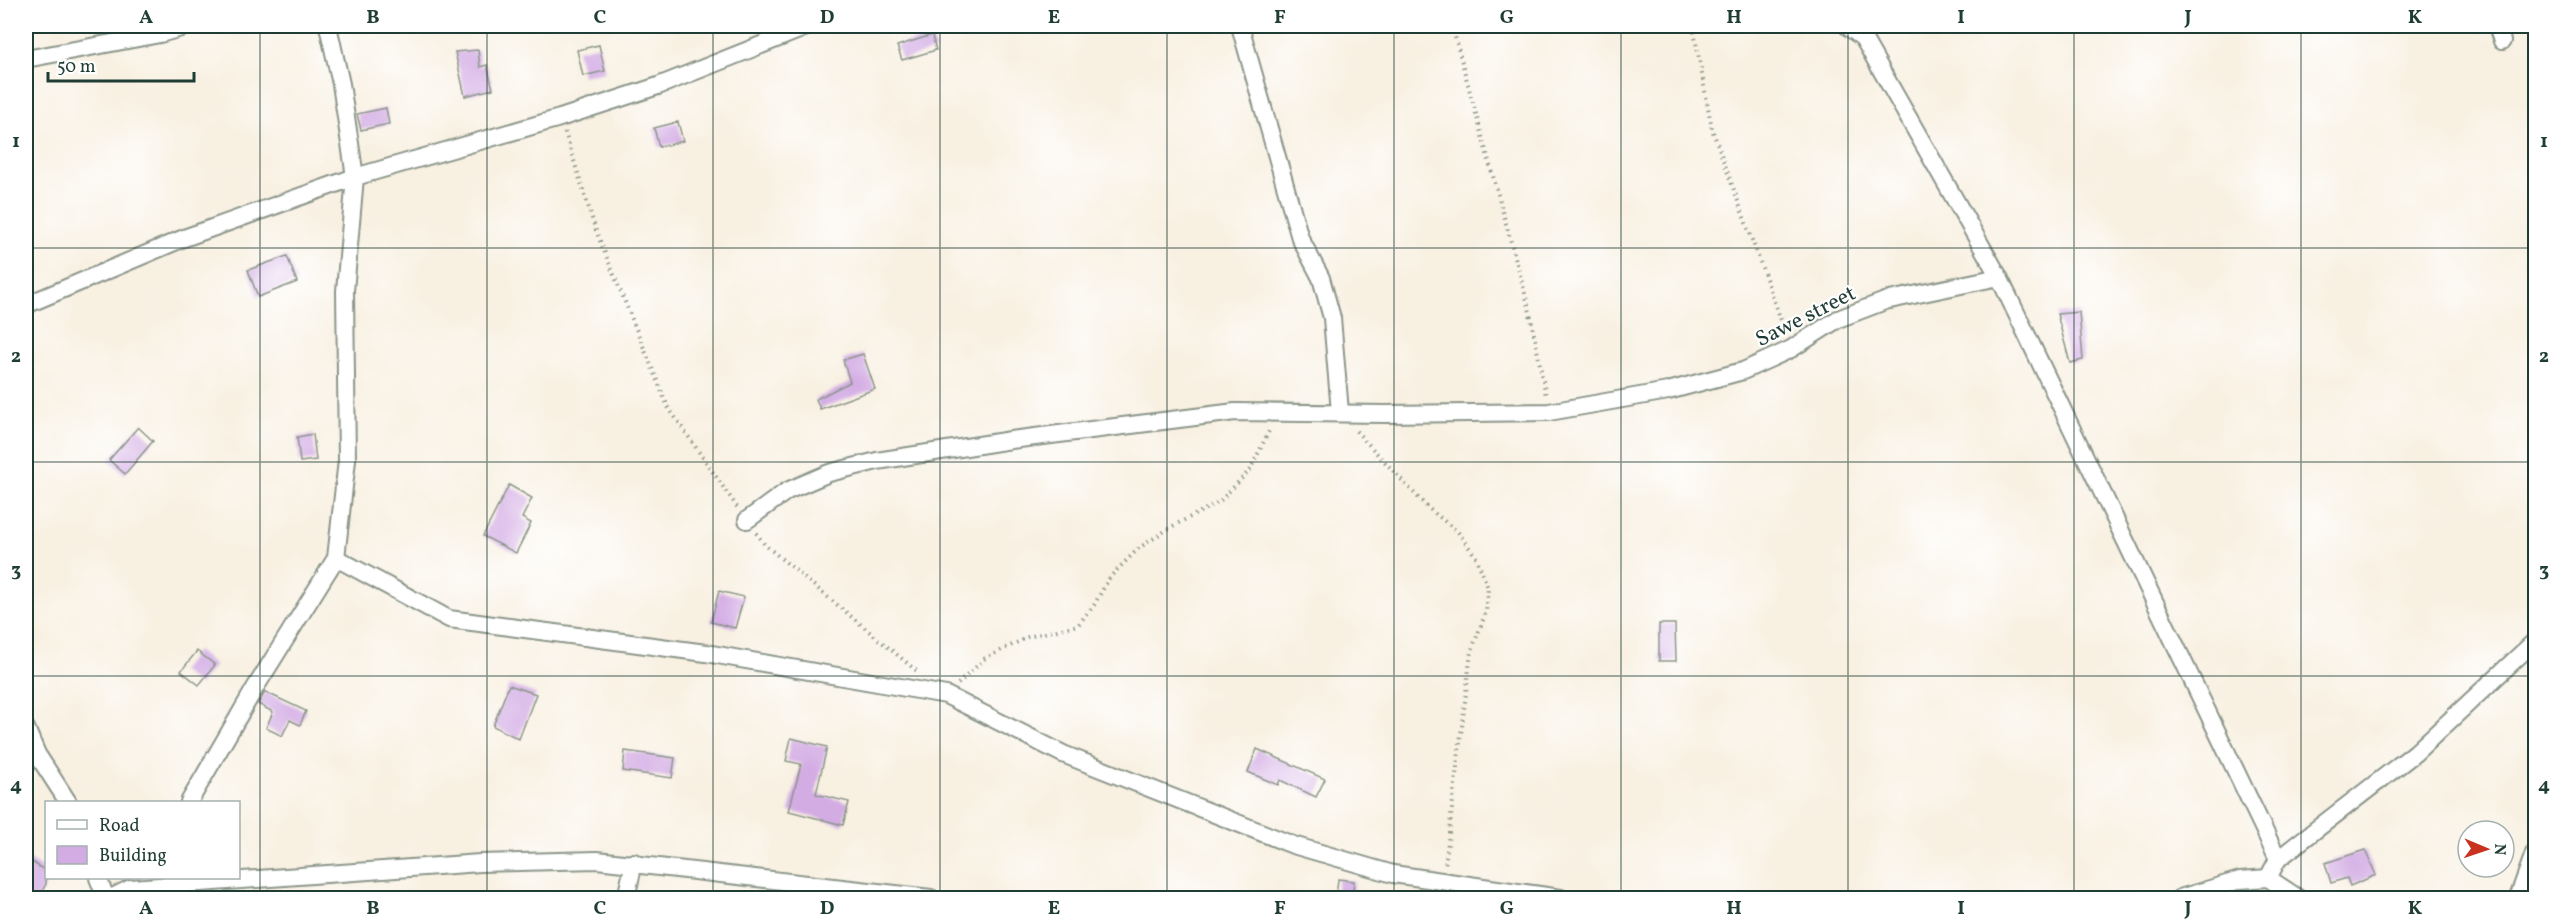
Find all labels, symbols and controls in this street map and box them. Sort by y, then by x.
text: A [139,4,153,32]
text: B [366,4,380,32]
text: C [594,4,607,32]
text: D [820,4,834,32]
text: E [1048,4,1060,32]
text: F [1274,4,1286,32]
text: G [1500,4,1514,32]
text: H [1726,4,1742,32]
text: I [1957,4,1965,32]
text: J [2183,4,2192,32]
text: K [2408,4,2423,32]
scale bar [48,45,194,83]
text: 50 m [57,55,96,80]
text: 1 [12,128,20,156]
text: 1 [2540,128,2548,156]
street label: Sawe street [1751,279,1862,356]
text: 2 [11,343,21,371]
text: 2 [2539,343,2549,371]
text: 3 [11,557,21,585]
text: 3 [2539,557,2549,585]
text: 4 [10,772,22,800]
text: 4 [2538,772,2550,800]
legend [45,801,240,879]
text: Road [99,814,140,839]
north arrow [2456,819,2516,879]
text: N [2488,843,2510,856]
text: Building [99,844,167,869]
text: A [139,895,153,923]
text: B [366,895,380,923]
text: C [594,895,607,923]
text: D [820,895,834,923]
text: E [1048,895,1060,923]
text: F [1274,895,1286,923]
text: G [1500,895,1514,923]
text: H [1726,895,1742,923]
text: I [1957,895,1965,923]
text: J [2183,895,2192,923]
text: K [2408,895,2423,923]

